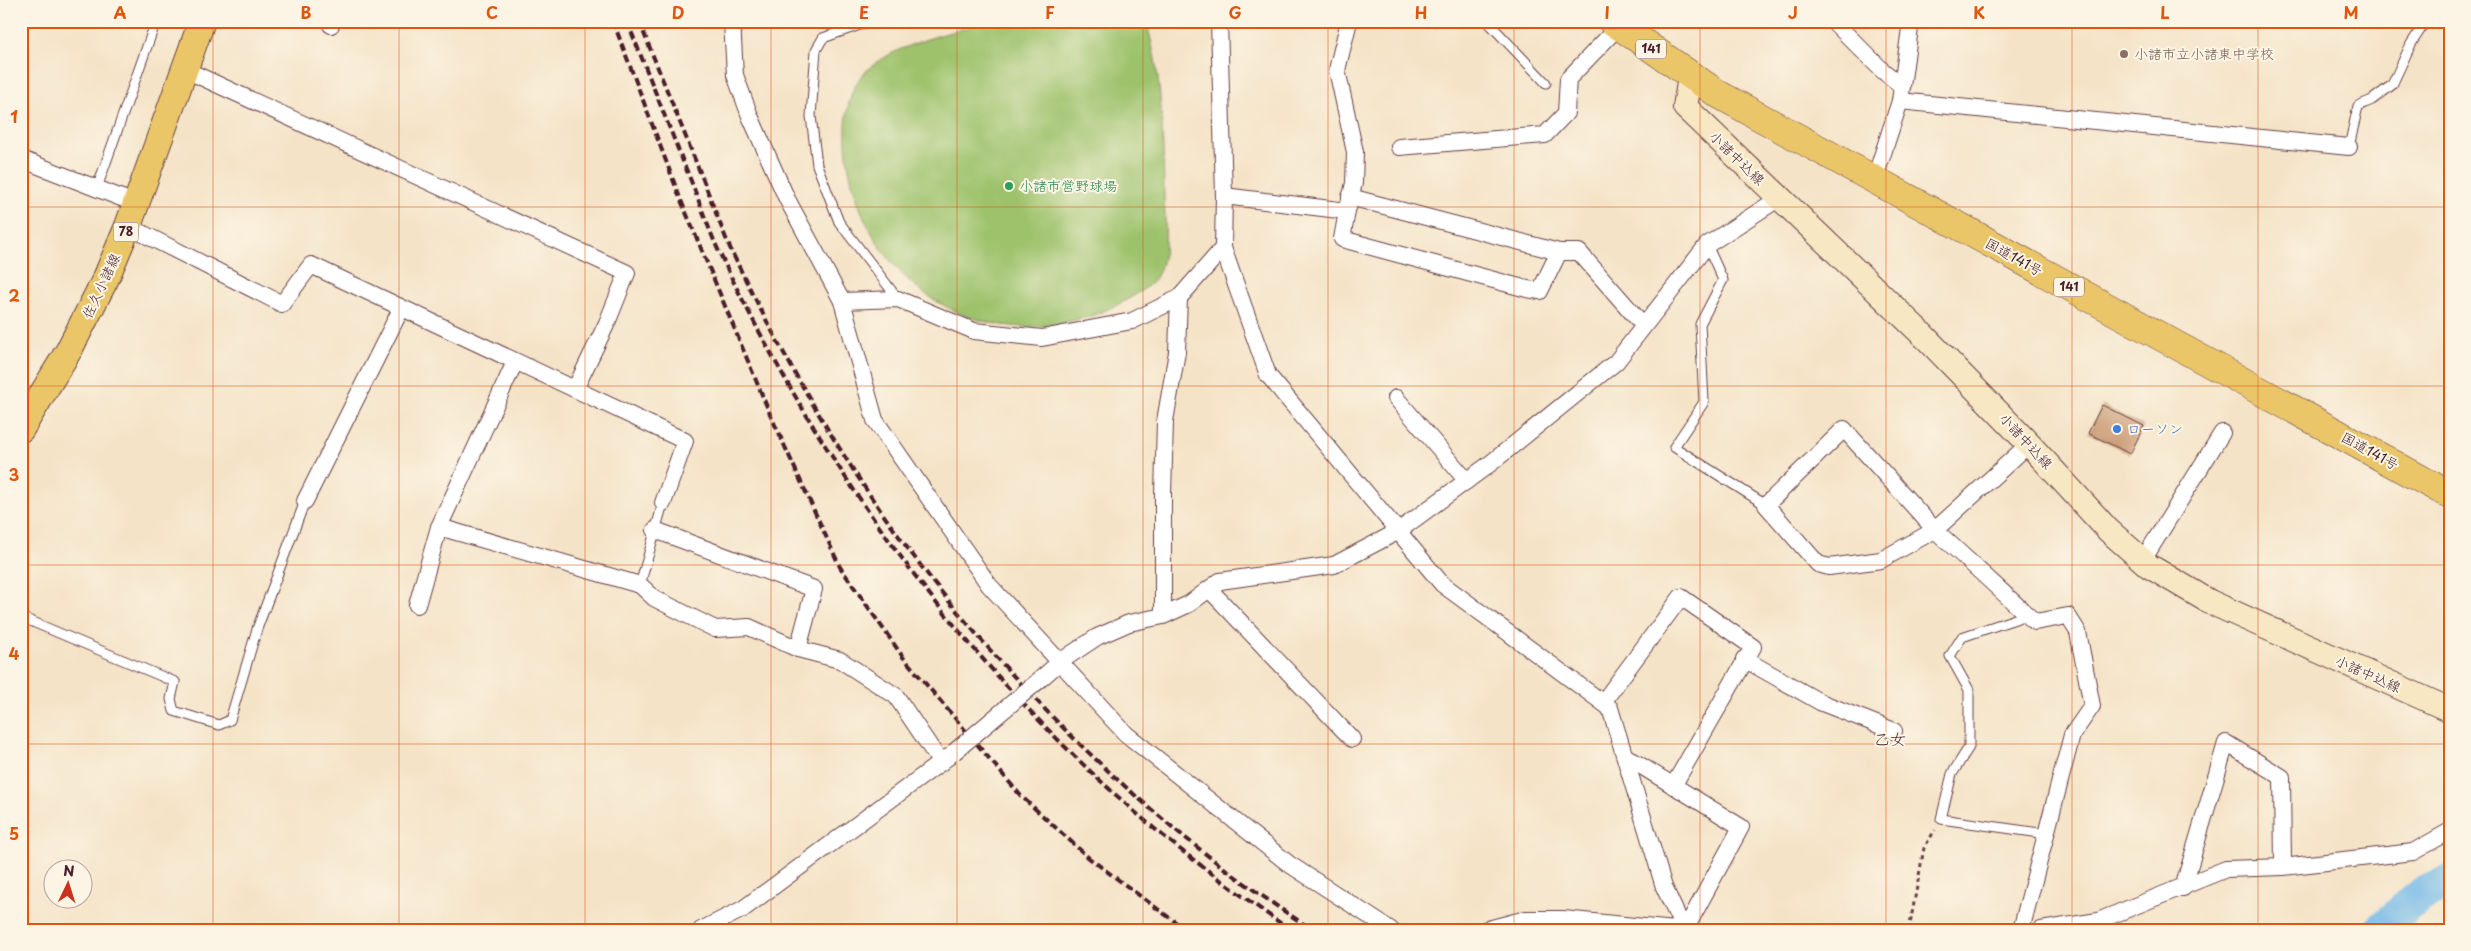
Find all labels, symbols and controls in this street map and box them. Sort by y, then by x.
text: A [114,0,127,24]
text: B [301,0,312,24]
text: C [486,0,498,24]
text: D [672,0,684,24]
text: E [859,0,869,24]
text: F [1045,0,1055,24]
text: G [1228,0,1242,24]
text: H [1415,0,1427,24]
text: I [1604,0,1610,24]
text: J [1788,0,1798,24]
text: K [1973,0,1985,24]
text: L [2160,0,2170,24]
text: M [2343,0,2359,24]
road number: 141 [1636,40,1666,59]
place label: 小諸市立小諸東中学校 [2134,43,2274,64]
marker: 小諸市立小諸東中学校 [2118,48,2130,60]
text: 1 [10,104,18,128]
street label: 小諸中込線 [1705,126,1770,190]
place label: 小諸市営野球場 [1019,175,1117,196]
marker: 小諸市営野球場 [1003,180,1015,192]
road number: 78 [114,222,138,242]
street label: 国道141号 [1982,232,2047,281]
street label: 佐久小諸線 [76,250,125,322]
road number: 141 [2054,278,2084,296]
text: 2 [8,283,20,307]
street label: 小諸中込線 [1995,408,2058,473]
place label: ローソン [2127,418,2183,439]
marker: ローソン [2111,423,2123,435]
street label: 国道141号 [2338,426,2403,475]
text: 3 [9,462,19,486]
text: 4 [9,641,20,665]
street label: 小諸中込線 [2332,650,2404,697]
district label: 乙女 [1874,726,1906,750]
text: 5 [9,821,19,845]
north arrow [42,858,92,908]
text: N [63,860,75,881]

